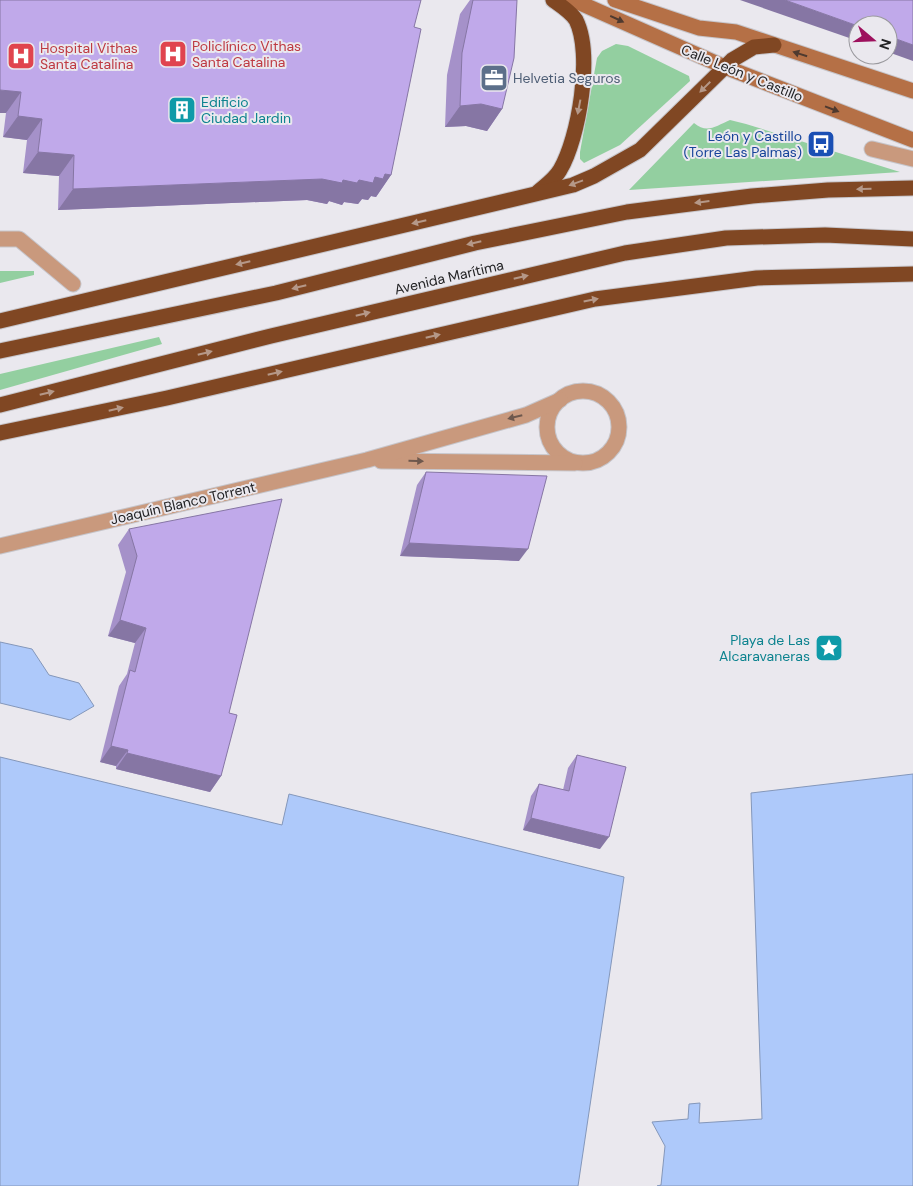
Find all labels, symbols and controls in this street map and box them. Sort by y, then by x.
north arrow [848,15,898,65]
one-way arrow [610,16,624,24]
text: N [875,36,895,52]
place label: Policlínico Vithas Santa Catalina [192,37,301,71]
place label: Hospital Vithas Santa Catalina [40,39,138,73]
hospital icon: Policlínico Vithas Santa Catalina [158,39,188,69]
street label: Calle León y Castillo [678,40,806,106]
hospital icon: Hospital Vithas Santa Catalina [6,41,36,71]
one-way arrow [793,50,808,57]
office icon: Helvetia Seguros [479,63,509,93]
place label: Helvetia Seguros [513,69,621,87]
one-way arrow [699,81,711,93]
place label: Edificio Ciudad Jardin [201,93,291,127]
building icon: Edificio Ciudad Jardin [167,95,197,125]
one-way arrow [575,99,583,115]
one-way arrow [825,105,840,113]
place label: León y Castillo (Torre Las Palmas) [684,127,802,161]
bus stop icon: León y Castillo (Torre Las Palmas) [806,129,836,159]
one-way arrow [569,180,584,187]
one-way arrow [856,185,872,193]
one-way arrow [694,198,710,206]
one-way arrow [411,218,426,226]
one-way arrow [466,239,481,247]
street label: Avenida Marítima [393,256,505,298]
one-way arrow [236,259,251,267]
one-way arrow [513,273,528,281]
one-way arrow [292,283,307,291]
one-way arrow [584,296,600,304]
one-way arrow [355,310,370,318]
one-way arrow [425,332,441,340]
one-way arrow [197,349,212,357]
one-way arrow [267,369,282,377]
one-way arrow [40,388,55,396]
one-way arrow [109,405,124,413]
one-way arrow [508,414,523,422]
one-way arrow [408,457,424,465]
street label: Joaquín Blanco Torrent [109,478,257,528]
place label: Playa de Las Alcaravaneras [719,631,810,665]
place icon: Playa de Las Alcaravaneras [814,633,844,663]

